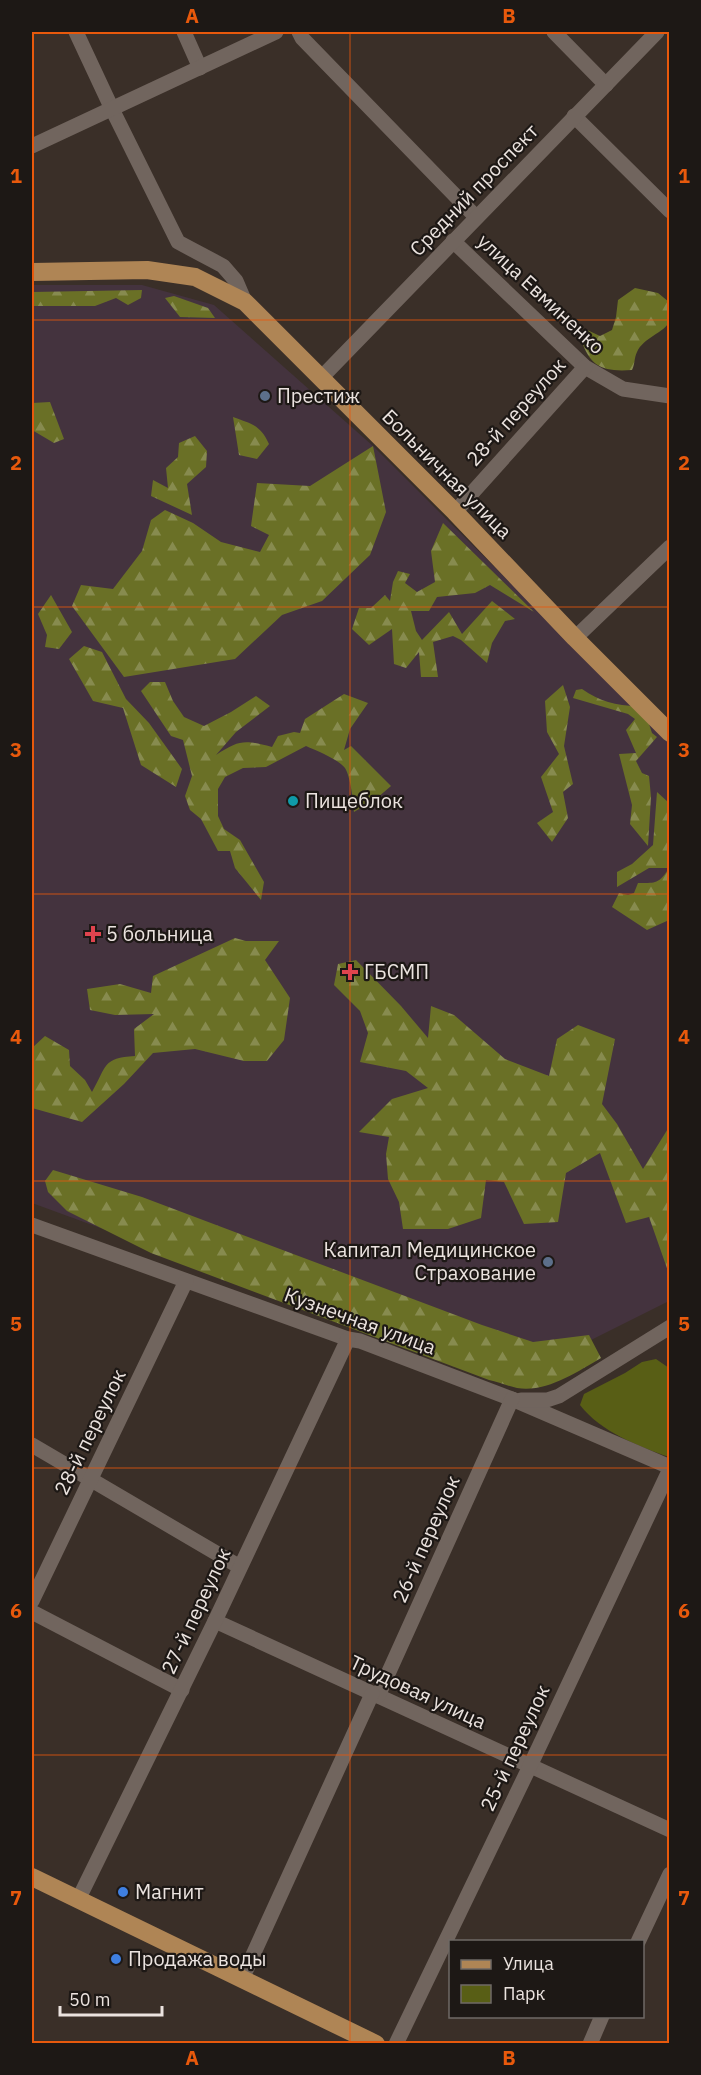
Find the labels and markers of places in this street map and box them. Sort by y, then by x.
place label: Престиж [277,382,360,409]
marker: Престиж [258,389,272,403]
place label: Пищеблок [305,787,403,814]
marker: Пищеблок [286,794,300,808]
place label: 5 больница [106,920,213,947]
marker: 5 больница [84,925,102,943]
place label: ГБСМП [364,958,429,985]
marker: ГБСМП [341,963,359,981]
place label: Капитал Медицинское Страхование [324,1236,536,1286]
marker: Капитал Медицинское Страхование [541,1255,555,1269]
place label: Магнит [135,1878,204,1905]
marker: Магнит [116,1885,130,1899]
place label: Продажа воды [128,1945,267,1972]
marker: Продажа воды [109,1952,123,1966]

